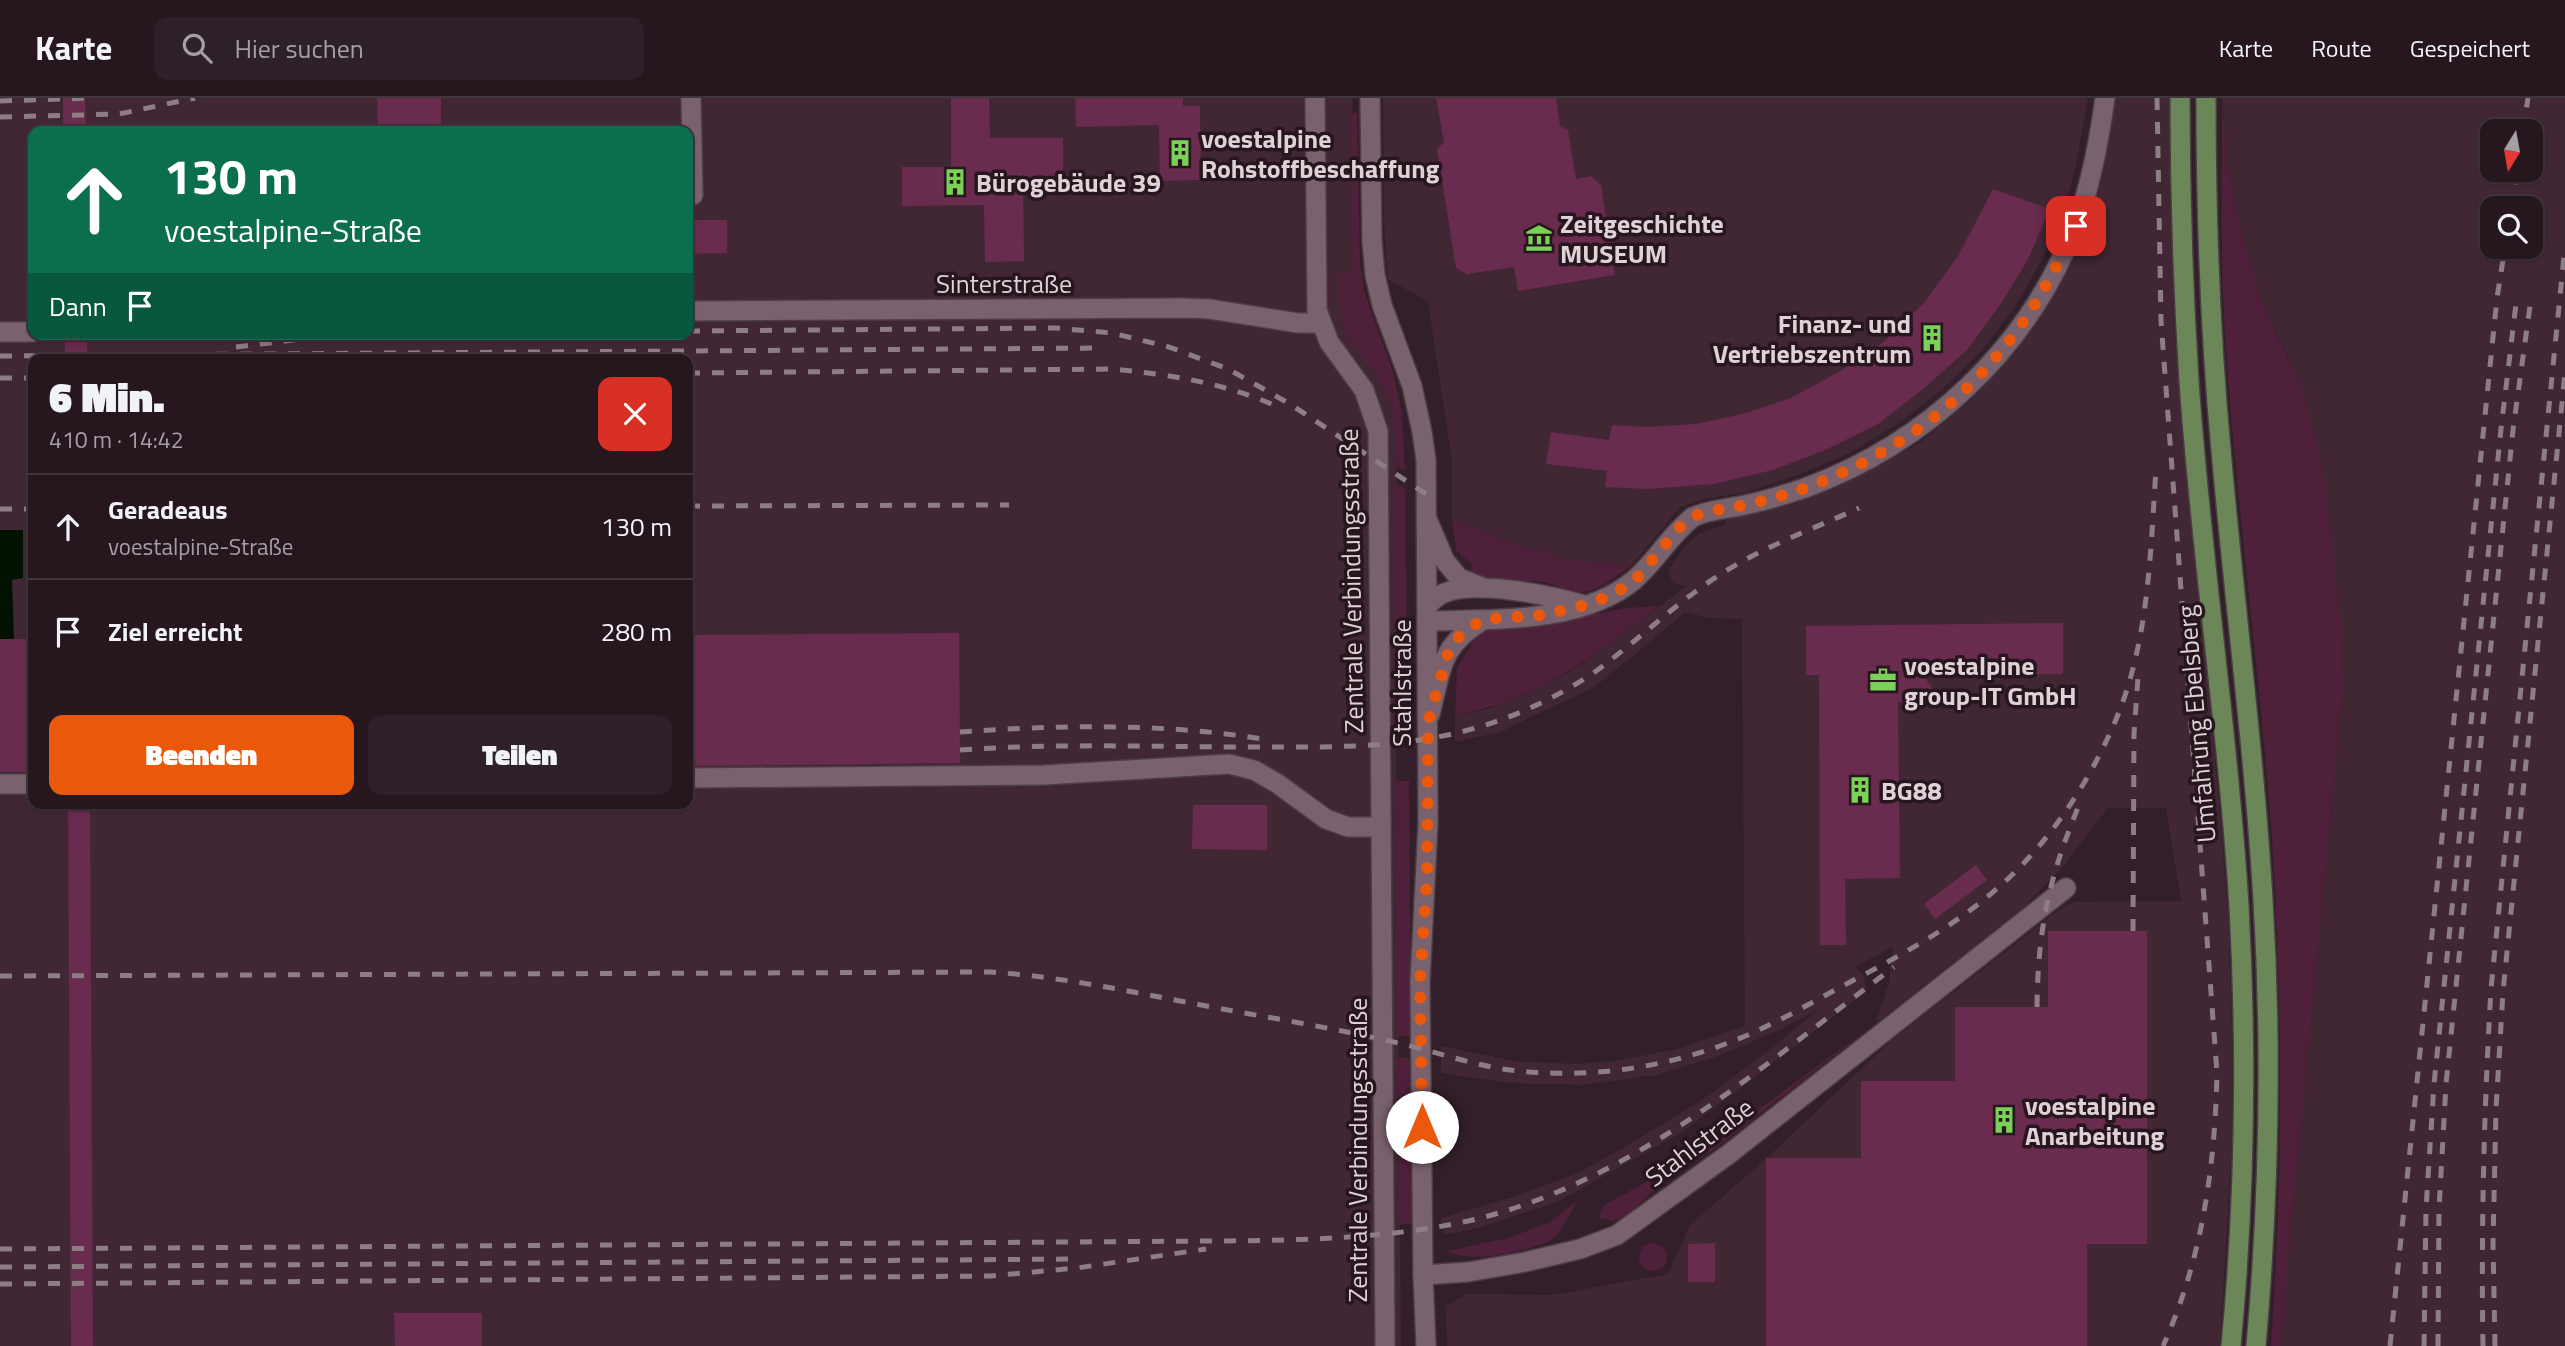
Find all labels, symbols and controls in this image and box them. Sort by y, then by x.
search box [154,17,644,80]
text: Karte [35,23,112,73]
icon: search [178,29,216,67]
text: Hier suchen [234,29,364,68]
text: Karte [2219,30,2273,66]
text: Route [2311,30,2372,66]
text: Gespeichert [2410,30,2530,66]
place label: voestalpine Rohstoffbeschaffung [1201,119,1440,188]
north arrow [2480,119,2543,182]
map controls [2480,119,2543,259]
text: 130 m [164,138,298,213]
building icon: voestalpine Rohstoffbeschaffung [1165,138,1195,168]
icon: ahead [49,154,140,245]
place label: Bürogebäude 39 [976,163,1161,202]
building icon: Bürogebäude 39 [940,167,970,197]
pin [2046,196,2106,256]
button: search [2480,196,2543,259]
place label: Zeitgeschichte MUSEUM [1560,204,1724,273]
text: voestalpine-Straße [164,206,422,254]
icon: arrive [2057,207,2095,245]
museum icon: Zeitgeschichte MUSEUM [1524,223,1554,253]
street label: Sinterstraße [936,264,1072,303]
text: Dann [49,287,107,326]
icon: arrive [121,287,159,325]
place label: Finanz- und Vertriebszentrum [1713,304,1911,373]
building icon: Finanz- und Vertriebszentrum [1917,323,1947,353]
text: 6 Min. [49,364,165,428]
button: close [598,377,672,451]
text: 410 m · 14:42 [49,422,184,457]
street label: Zentrale Verbindungsstraße [1329,428,1373,734]
text: Geradeaus [108,490,228,529]
text: 130 m [601,507,672,546]
icon: ahead [49,508,87,546]
text: voestalpine-Straße [108,529,293,564]
street label: Umfahrung Ebelsberg [2166,604,2226,844]
text: Ziel erreicht [108,612,243,651]
text: 280 m [601,612,672,651]
icon: arrive [49,613,87,651]
street label: Stahlstraße [1382,619,1421,747]
place label: voestalpine group-IT GmbH [1904,646,2077,715]
office icon: voestalpine group-IT GmbH [1868,665,1898,695]
button: Beenden [49,715,354,795]
button: Teilen [368,715,672,795]
place label: BG88 [1881,771,1942,810]
building icon: BG88 [1845,775,1875,805]
street label: Zentrale Verbindungsstraße [1338,998,1377,1302]
place label: voestalpine Anarbeitung [2025,1086,2164,1155]
street label: Stahlstraße [1636,1088,1762,1196]
position arrow [1385,1090,1459,1164]
building icon: voestalpine Anarbeitung [1989,1105,2019,1135]

